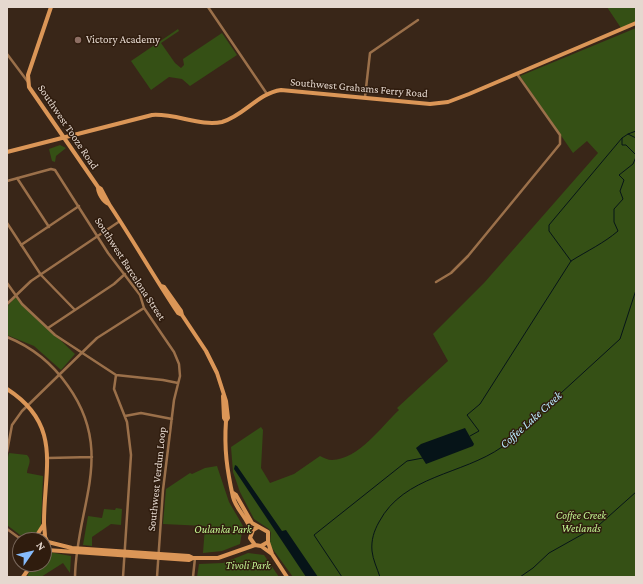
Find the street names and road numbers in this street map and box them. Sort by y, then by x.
street label: Southwest Grahams Ferry Road [290,75,428,101]
street label: Southwest Tooze Road [35,82,101,172]
street label: Southwest Barcelona Street [92,215,168,323]
street label: Southwest Verdun Loop [145,426,169,532]

